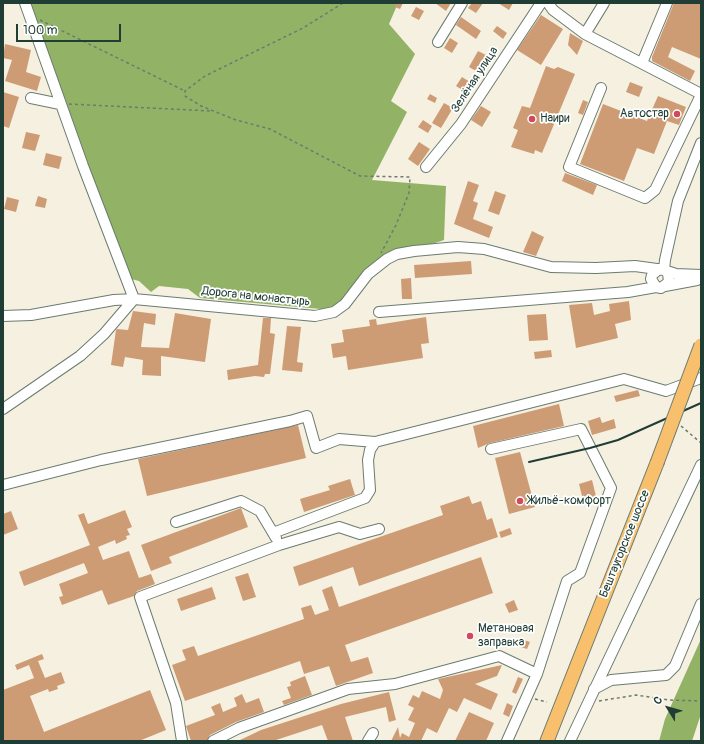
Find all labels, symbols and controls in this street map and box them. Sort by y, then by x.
scale bar [18,16,123,42]
text: 100 m [23,23,57,38]
street label: Зелёная улица [448,44,502,116]
place label: Автостар [620,107,669,121]
marker: Автостар [672,109,682,119]
place label: Наири [540,112,570,126]
marker: Наири [527,114,537,124]
street label: Дорога на монастырь [201,284,311,310]
street label: Бештаугорское шоссе [597,488,653,600]
place label: Жильё-комфорт [528,494,611,508]
marker: Жильё-комфорт [515,496,525,506]
place label: Метановая заправка [478,622,534,650]
marker: Метановая заправка [465,631,475,641]
north arrow [648,688,688,728]
text: С [651,694,665,707]

